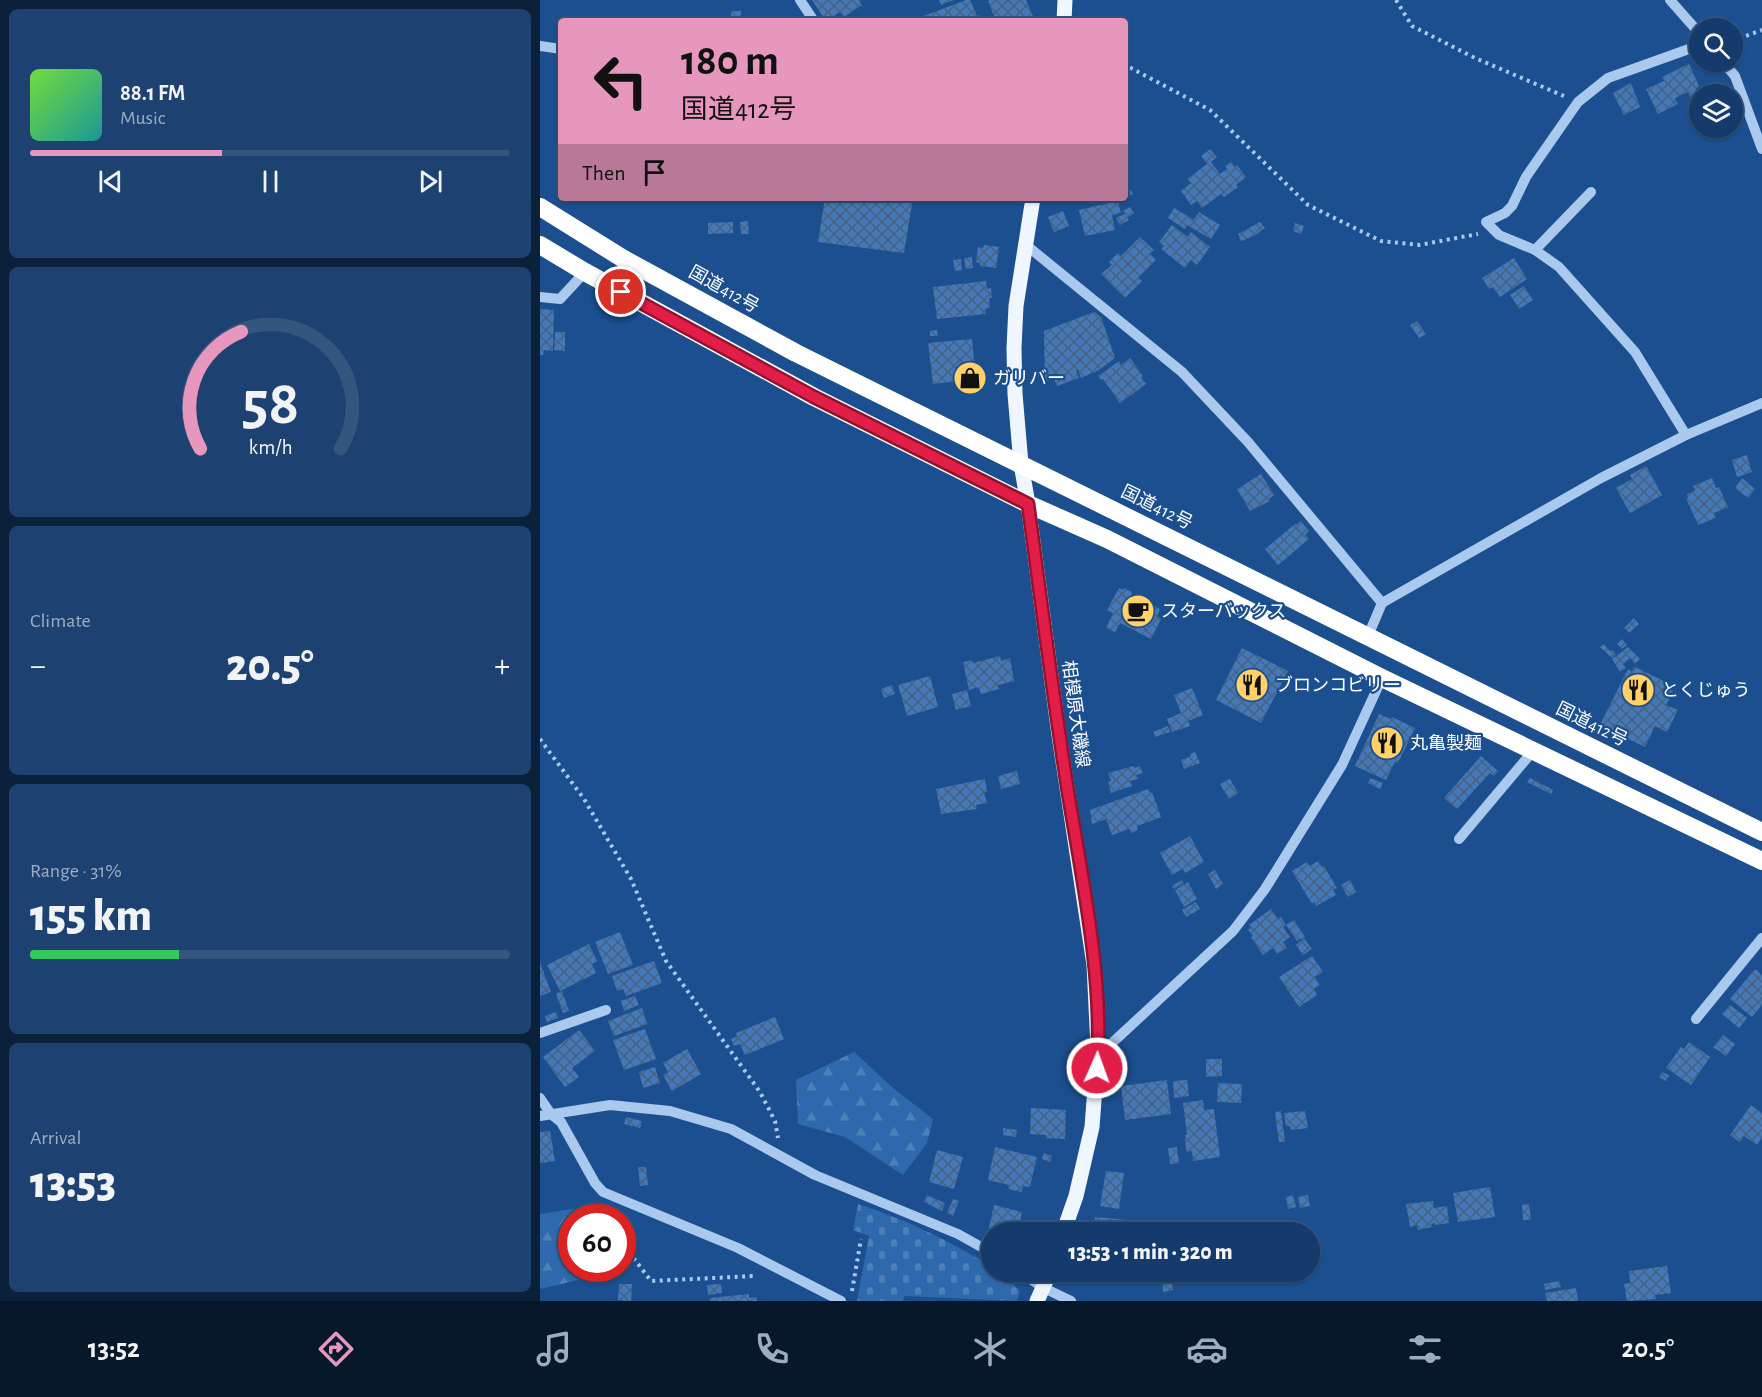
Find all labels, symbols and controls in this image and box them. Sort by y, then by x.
map controls [1689,18,1743,138]
button: search [1689,18,1743,72]
text: 180 m [681,40,779,82]
icon: left [582,42,660,120]
text: 88.1 FM [120,82,185,104]
button: layers [1689,84,1743,138]
text: 国道412号 [681,96,797,123]
text: Music [120,108,166,128]
icon: arrive [638,156,671,189]
text: Then [582,162,626,184]
icon: previous [94,165,127,198]
icon: pause [254,165,287,198]
icon: next [414,165,447,198]
street label: 国道412号 [685,262,763,316]
pin [595,266,646,317]
icon: arrive [604,275,637,308]
shop icon: ガリバー [952,360,988,396]
place label: ガリバー [993,369,1065,388]
text: 58 [241,373,299,435]
text: km/h [248,438,292,459]
street label: 国道412号 [1118,481,1196,533]
cafe icon: スターバックス [1120,593,1156,629]
place label: スターバックス [1161,602,1286,621]
text: Climate [30,611,91,631]
text: 20.5° [226,644,314,689]
text: − [30,650,46,683]
text: + [494,650,510,683]
street label: 相模原大磯線 [1059,659,1093,769]
restaurant icon: ブロンコビリー [1234,667,1270,703]
restaurant icon: とくじゅう [1620,672,1656,708]
place label: ブロンコビリー [1275,675,1401,695]
place label: とくじゅう [1661,681,1750,700]
street label: 国道412号 [1553,698,1631,750]
restaurant icon: 丸亀製麺 [1369,725,1405,761]
place label: 丸亀製麺 [1410,733,1482,753]
text: Range · 31% [30,861,122,881]
text: 155 km [30,894,152,939]
position arrow [1065,1036,1129,1100]
text: Arrival [30,1128,81,1148]
text: 13:53 [30,1161,116,1206]
speed limit sign: 60 [558,1204,636,1282]
text: 13:53 · 1 min · 320 m [1068,1241,1233,1263]
icon: directions [315,1328,357,1370]
icon: music [533,1328,575,1370]
icon: phone [751,1328,793,1370]
icon: climate [969,1328,1011,1370]
icon: car [1186,1328,1228,1370]
icon: filters [1404,1328,1446,1370]
text: 13:52 [88,1335,140,1362]
text: 20.5° [1622,1335,1674,1362]

